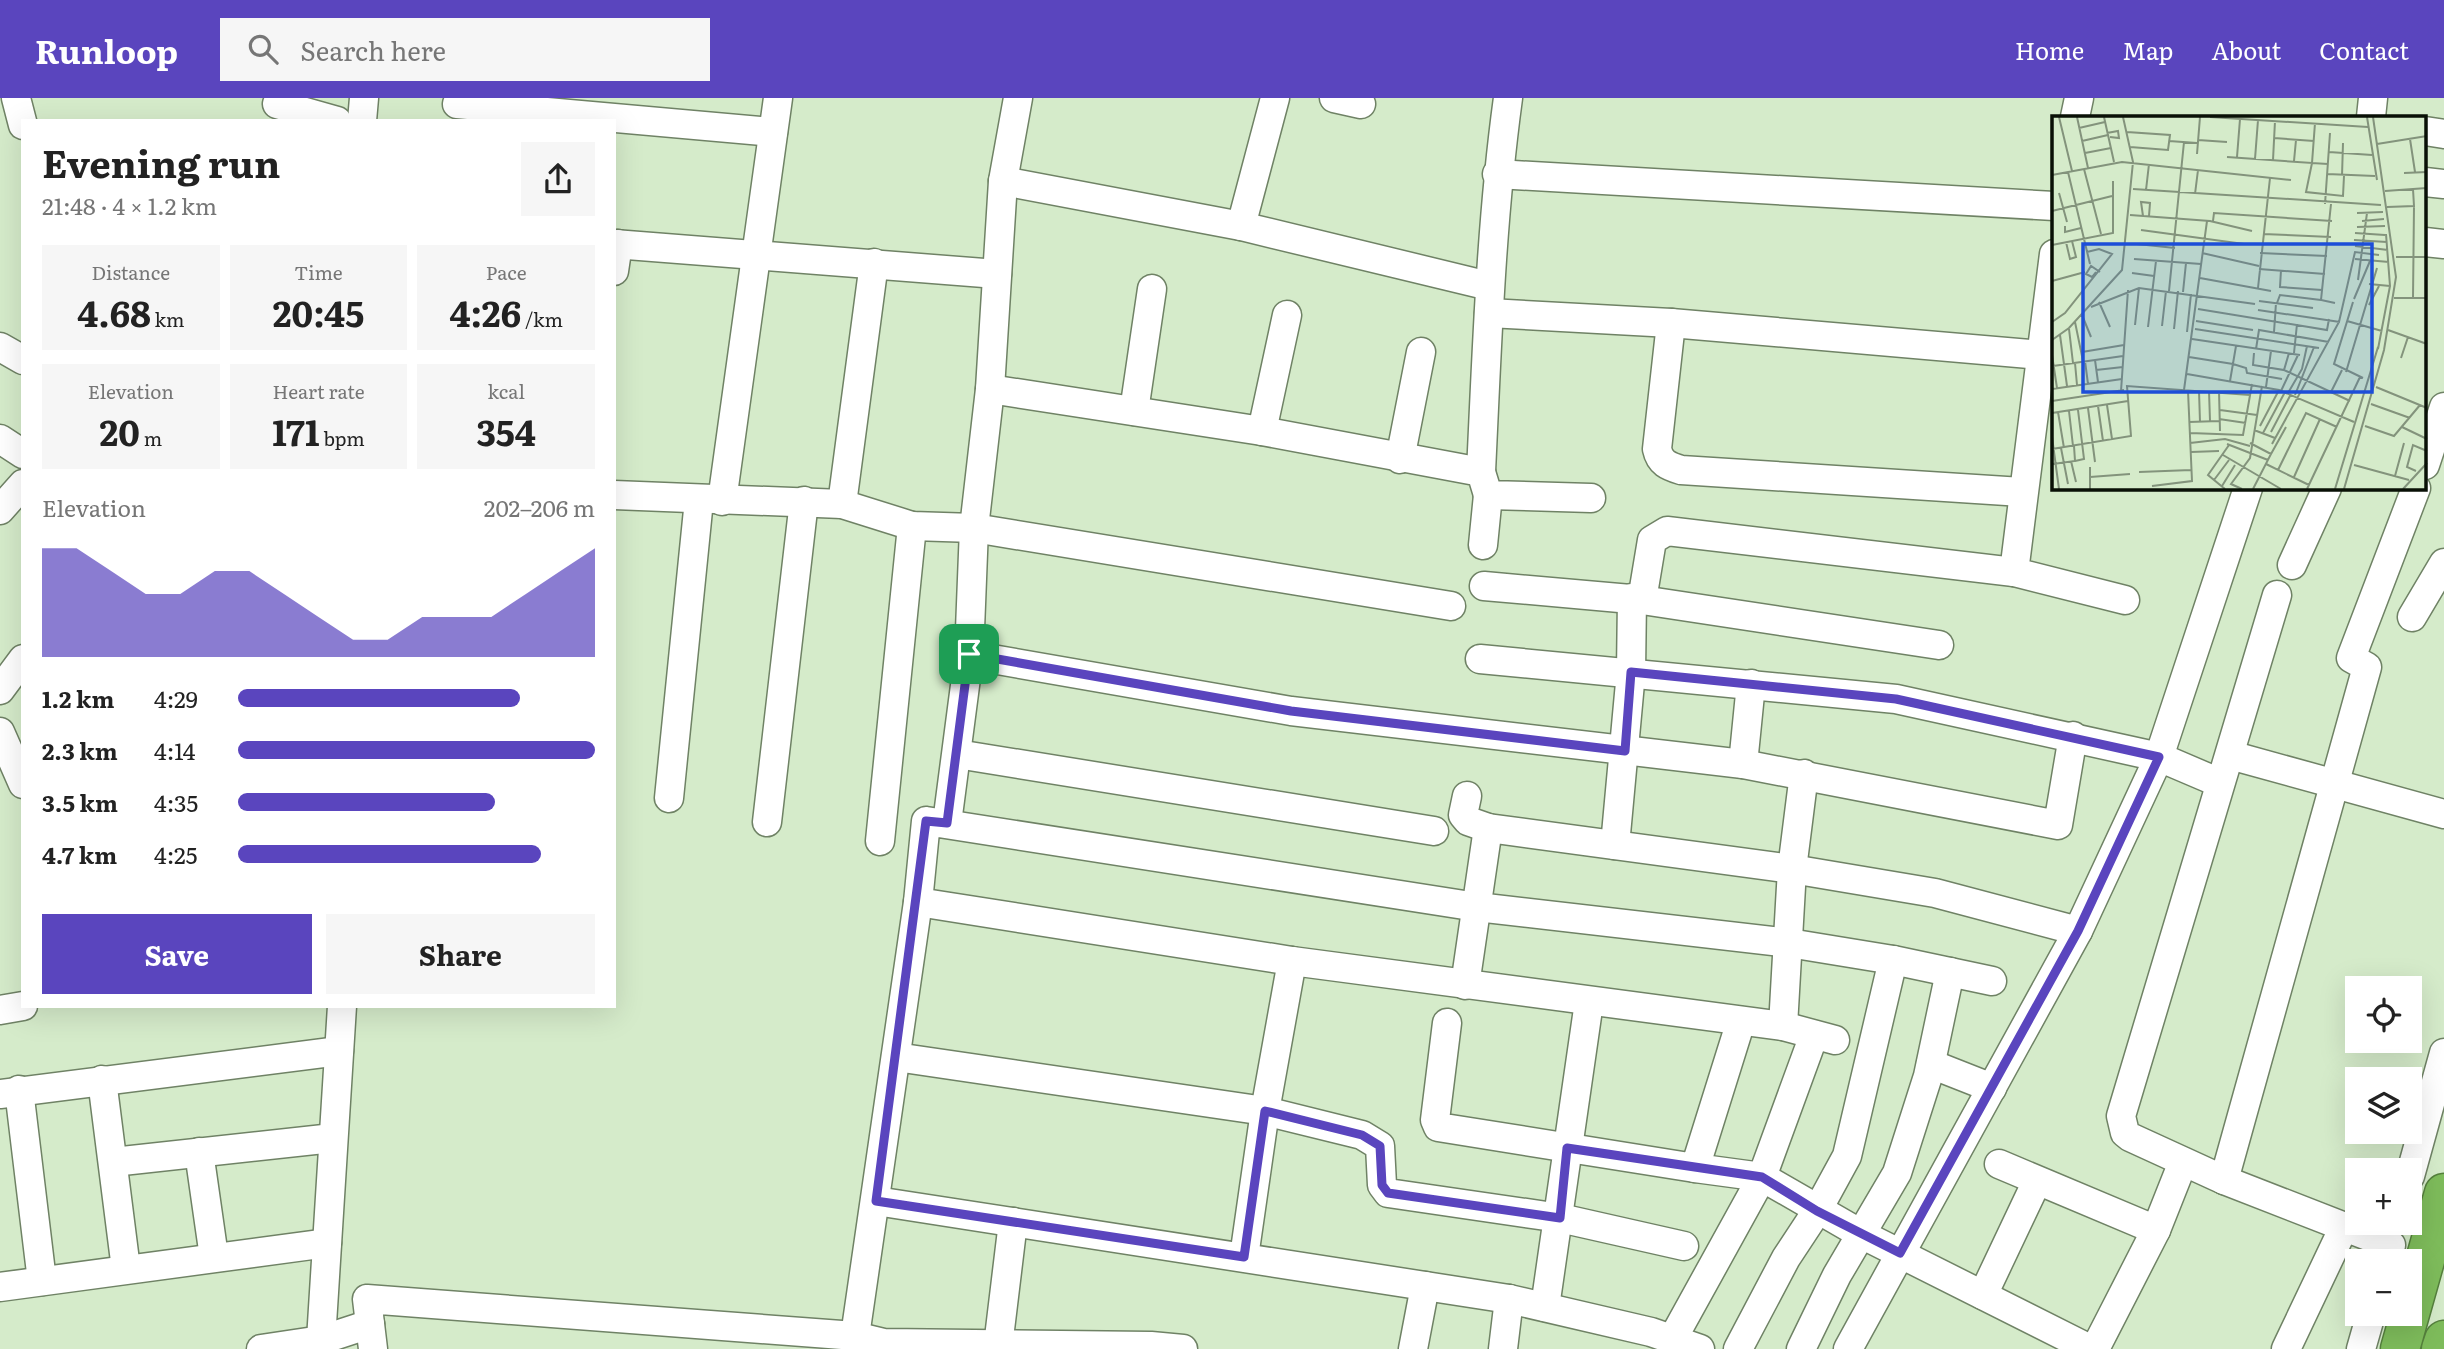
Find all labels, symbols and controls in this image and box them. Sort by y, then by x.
search box [220,18,710,81]
text: Runloop [35,25,178,74]
icon: search [244,30,282,68]
text: Search here [300,30,446,69]
text: Home [2015,32,2084,67]
text: Map [2122,32,2173,67]
text: About [2211,32,2281,67]
text: Contact [2319,32,2409,67]
inset map [2052,116,2426,490]
text: Evening run [42,133,280,190]
button: share [521,142,595,216]
text: 21:48 · 4 × 1.2 km [42,188,217,222]
text: Distance [92,258,170,286]
text: Time [294,258,343,286]
text: Pace [486,258,527,286]
text: 4.68 [77,286,151,338]
text: 20:45 [273,286,364,338]
text: 4:26 [449,286,521,338]
text: km [151,305,185,333]
text: /km [521,305,563,333]
text: Elevation [88,377,174,405]
text: Heart rate [272,377,365,405]
text: kcal [487,377,525,405]
text: 20 [100,405,140,457]
text: 171 [272,405,320,457]
text: 354 [476,405,536,457]
text: m [140,424,162,452]
text: bpm [320,424,365,452]
text: Elevation [42,490,146,524]
text: 202–206 m [484,490,595,524]
pin [939,624,999,684]
icon: arrive [950,635,988,673]
text: 1.2 km [42,681,114,715]
text: 4:29 [154,681,198,715]
text: 2.3 km [42,733,118,767]
text: 4:14 [154,733,195,767]
text: 3.5 km [42,785,118,819]
text: 4:35 [154,785,198,819]
text: 4.7 km [42,837,117,871]
text: 4:25 [154,837,197,871]
button: Save [42,914,312,994]
button: Share [326,914,595,994]
map controls [2345,976,2422,1326]
button: locate [2345,976,2422,1053]
button: layers [2345,1067,2422,1144]
button: + [2345,1158,2422,1235]
button: − [2345,1249,2422,1326]

